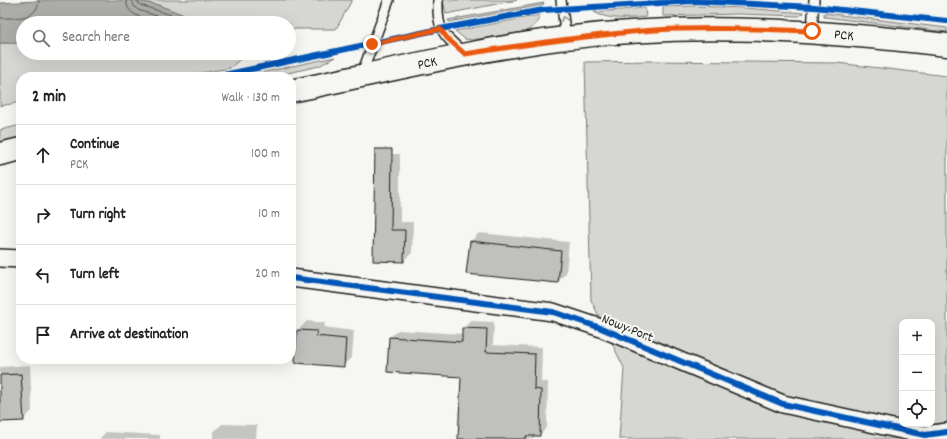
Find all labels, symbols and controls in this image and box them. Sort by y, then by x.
search box [16,16,296,60]
one-way arrow [560,16,568,22]
route start [803,22,821,40]
street label: PCK [833,25,855,47]
icon: search [30,27,52,49]
text: Search here [62,27,130,49]
route end [363,35,381,53]
street label: PCK [416,52,440,76]
text: 2 min [32,86,66,110]
text: Walk · 130 m [221,89,280,108]
text: Continue [70,134,119,156]
icon: ahead [32,144,54,166]
text: 100 m [251,145,280,164]
text: PCK [70,156,88,175]
icon: right [32,204,54,226]
text: Turn right [70,204,126,226]
text: 10 m [258,205,280,224]
icon: left [32,264,54,286]
text: Turn left [70,264,119,286]
text: 20 m [255,265,280,284]
street label: Nowy Port [598,309,656,348]
map controls [899,319,935,427]
button: + [899,319,935,355]
icon: arrive [32,324,54,346]
text: Arrive at destination [70,324,188,346]
button: − [899,355,935,391]
button: locate [899,391,935,427]

